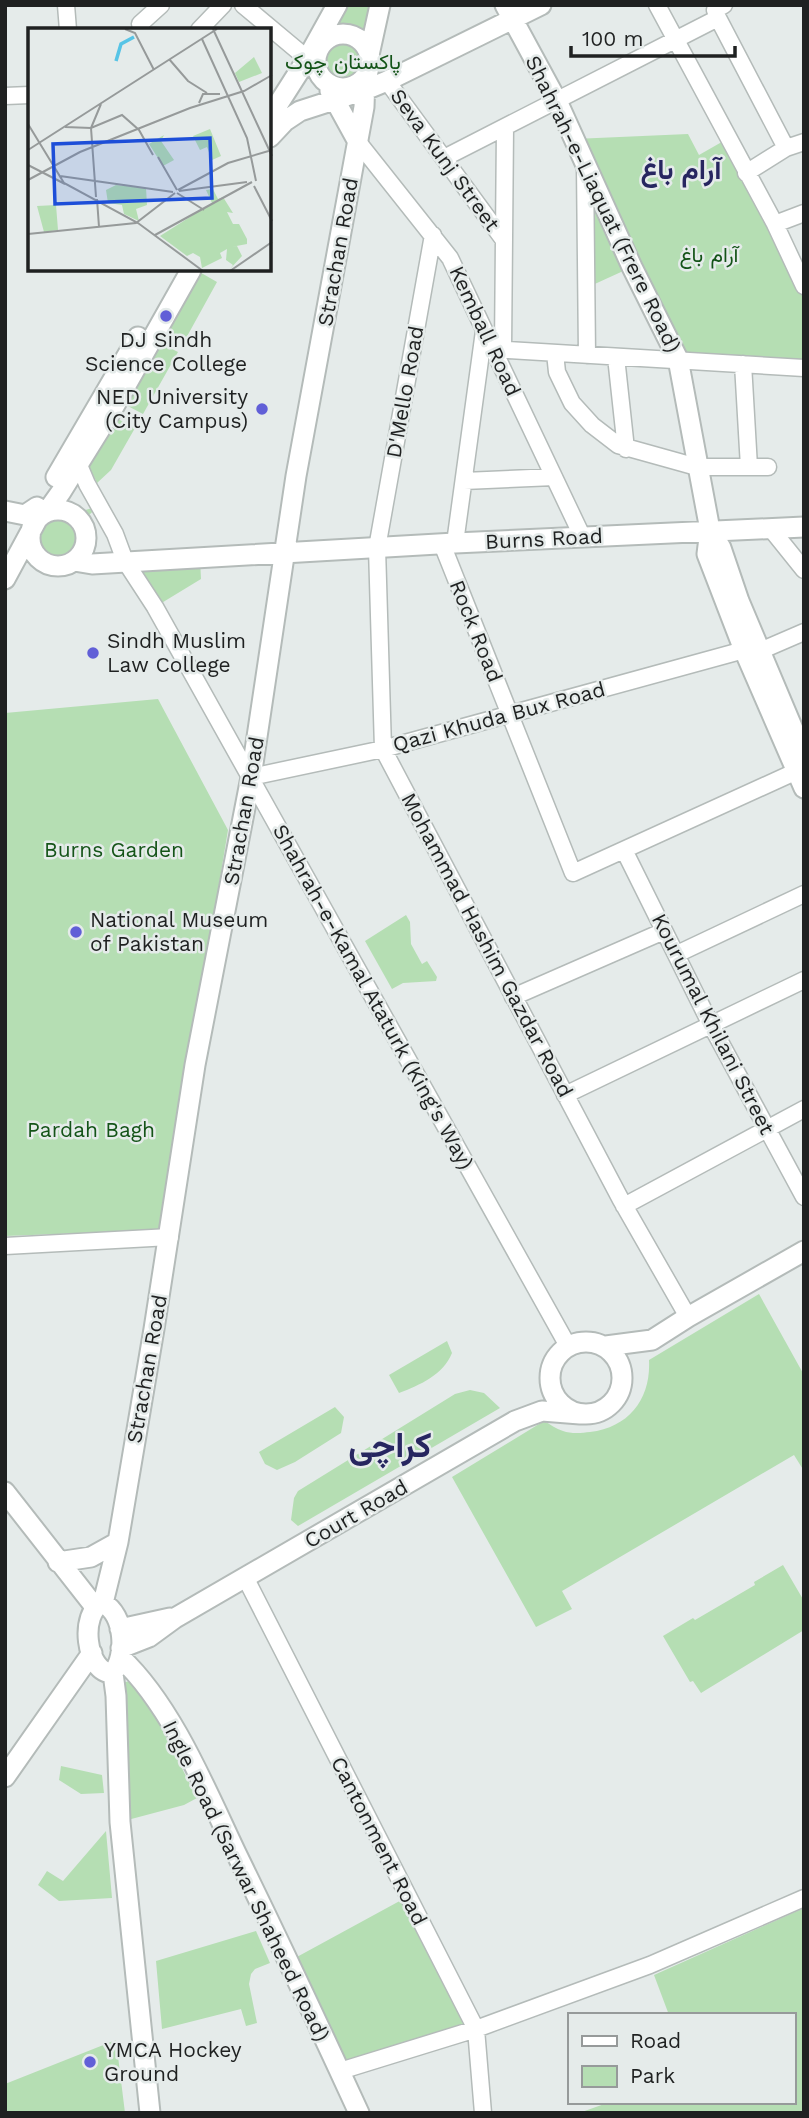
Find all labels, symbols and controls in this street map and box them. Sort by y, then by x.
scale bar [571,14,736,58]
text: 100 m [582,26,644,51]
inset map [28,28,271,271]
park label: پاکستان چوک [285,49,401,76]
street label: Shahrah-e-Liaquat (Frere Road) [521,51,686,356]
street label: Seva Kunj Street [385,84,505,236]
district label: آرام باغ [641,153,723,188]
street label: Strachan Road [312,176,363,328]
park label: آرام باغ [680,242,741,269]
street label: Kemball Road [444,262,526,400]
marker: DJ Sindh Science College [158,308,174,324]
street label: D'Mello Road [381,324,428,460]
place label: DJ Sindh Science College [85,327,247,376]
place label: NED University (City Campus) [96,384,248,433]
marker: NED University (City Campus) [254,401,270,417]
street label: Burns Road [485,523,603,554]
street label: Rock Road [445,576,508,685]
place label: Sindh Muslim Law College [107,628,246,677]
marker: Sindh Muslim Law College [85,645,101,661]
street label: Qazi Khuda Bux Road [390,676,608,757]
street label: Strachan Road [218,735,269,887]
street label: Mohammad Hashim Gazdar Road [396,788,579,1101]
street label: Shahrah-e-Kamal Ataturk (King's Way) [268,820,479,1174]
park label: Burns Garden [44,837,184,862]
place label: National Museum of Pakistan [90,907,268,956]
street label: Kourumal Khilani Street [647,909,780,1138]
marker: National Museum of Pakistan [68,924,84,940]
park label: Pardah Bagh [27,1117,155,1142]
street label: Strachan Road [121,1293,172,1445]
district label: کراچی [348,1424,432,1469]
street label: Court Road [300,1474,412,1553]
street label: Ingle Road (Sarwar Shaheed Road) [158,1716,335,2045]
street label: Cantonment Road [326,1752,433,1929]
legend [568,2013,795,2104]
text: Road [630,2028,681,2053]
place label: YMCA Hockey Ground [104,2037,242,2086]
marker: YMCA Hockey Ground [82,2054,98,2070]
text: Park [630,2063,675,2088]

